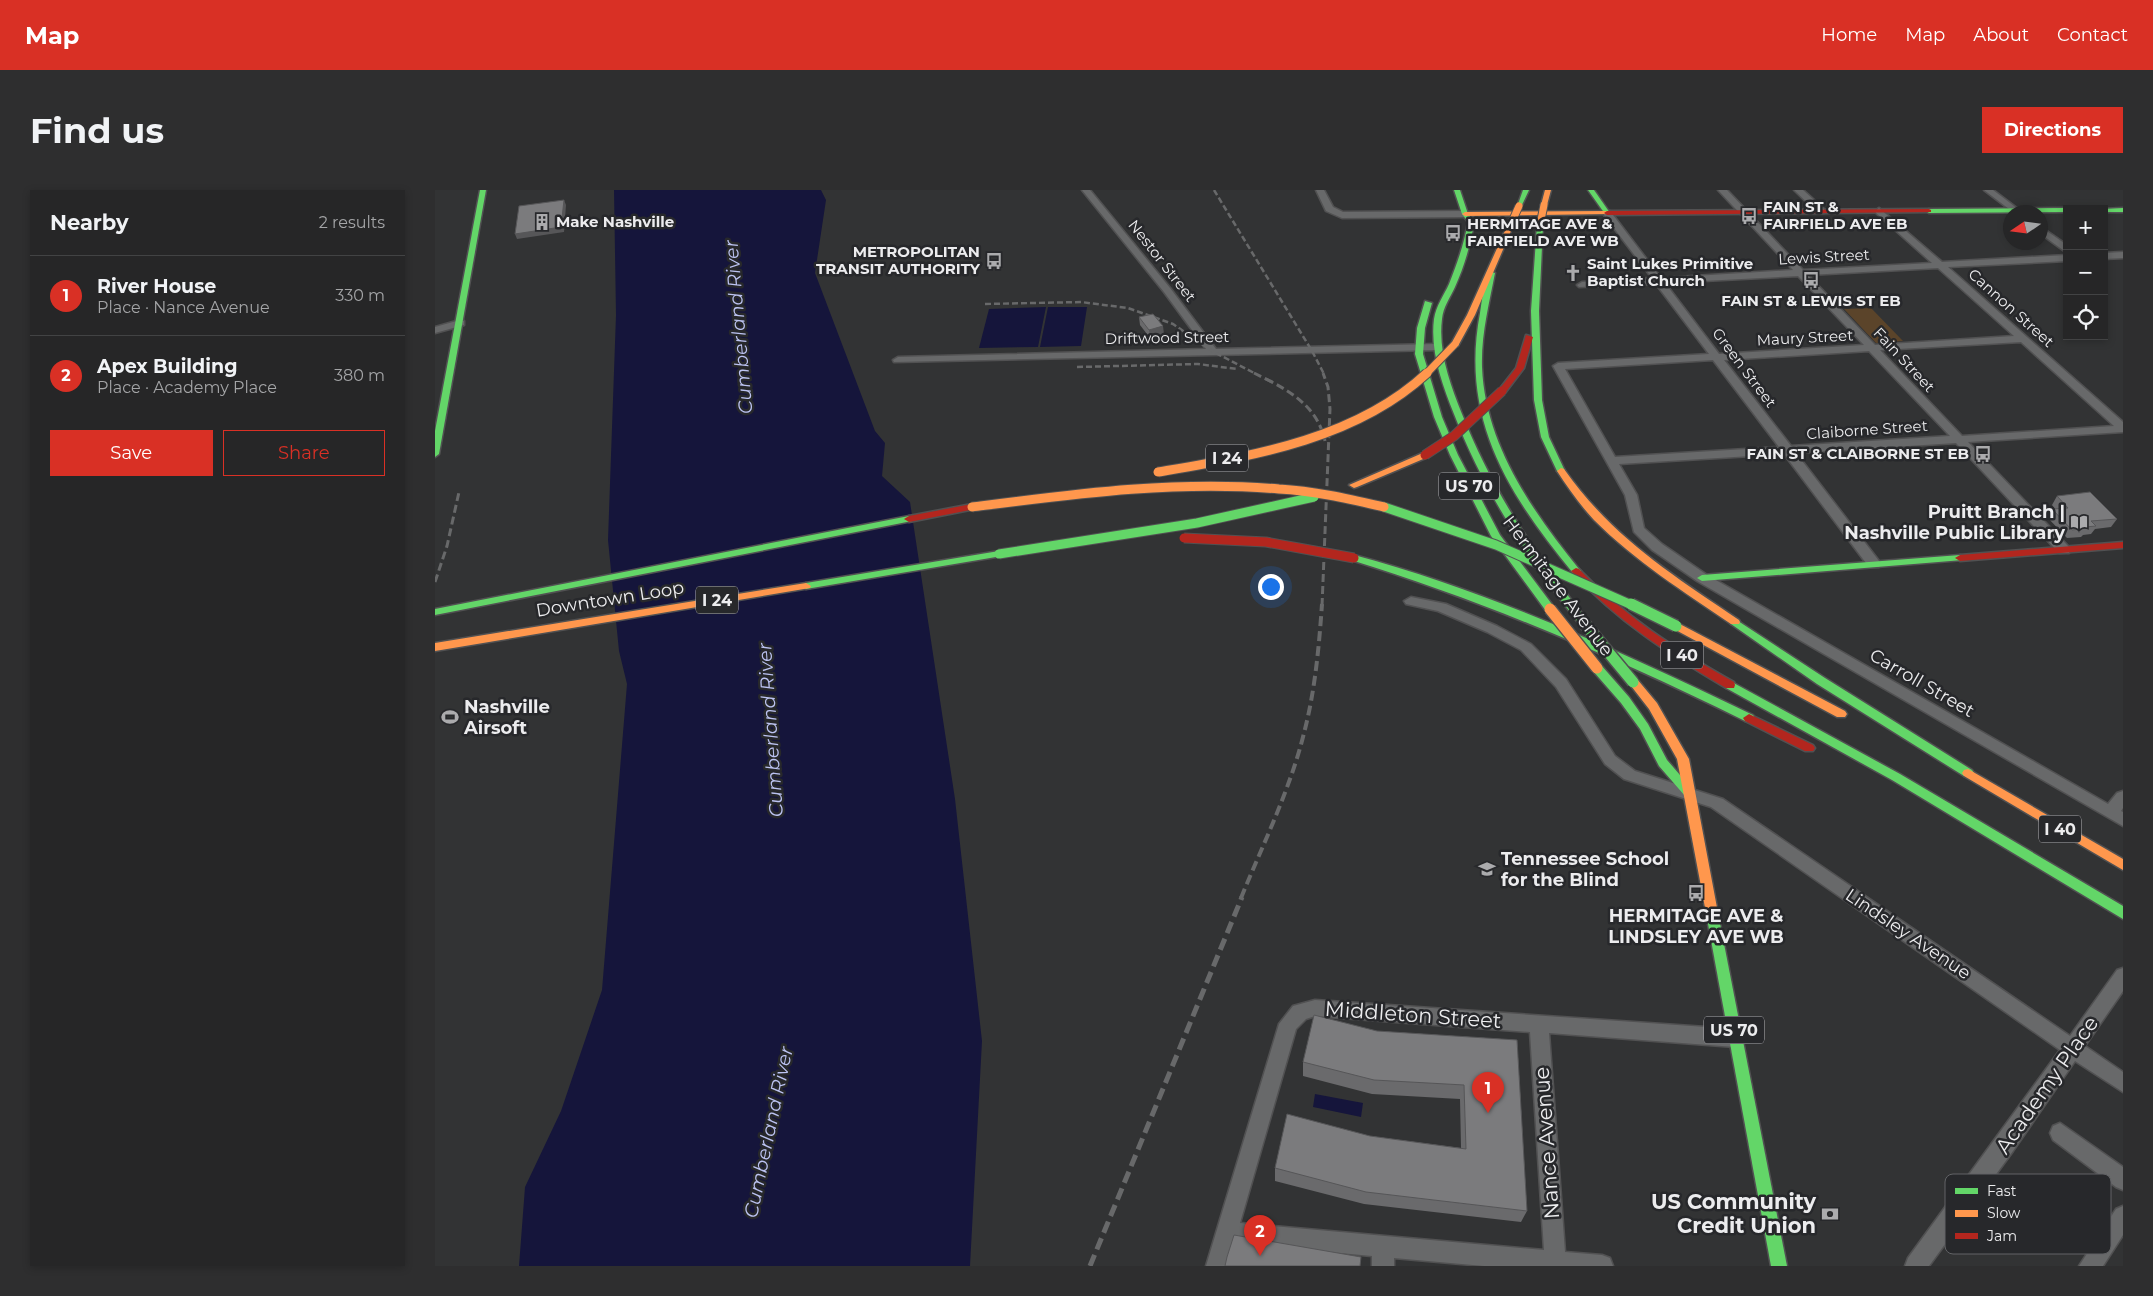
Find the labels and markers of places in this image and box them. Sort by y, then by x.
place label: FAIN ST & FAIRFIELD AVE EB [1763,197,1908,233]
bus stop icon: FAIN ST & FAIRFIELD AVE EB [1739,206,1759,226]
building icon: Make Nashville [532,212,552,232]
place label: Make Nashville [556,212,674,231]
place label: HERMITAGE AVE & FAIRFIELD AVE WB [1467,214,1619,250]
bus stop icon: HERMITAGE AVE & FAIRFIELD AVE WB [1443,223,1463,243]
place label: METROPOLITAN TRANSIT AUTHORITY [816,242,981,278]
bus stop icon: METROPOLITAN TRANSIT AUTHORITY [984,251,1004,271]
place label: Saint Lukes Primitive Baptist Church [1587,254,1753,290]
church icon: Saint Lukes Primitive Baptist Church [1563,263,1583,283]
bus stop icon: FAIN ST & LEWIS ST EB [1801,270,1821,290]
place label: FAIN ST & LEWIS ST EB [1721,291,1901,310]
place label: FAIN ST & CLAIBORNE ST EB [1747,444,1969,463]
bus stop icon: FAIN ST & CLAIBORNE ST EB [1973,444,1993,464]
place label: Pruitt Branch | Nashville Public Library [1844,501,2065,544]
library icon: Pruitt Branch | Nashville Public Library [2069,512,2089,532]
place label: Nashville Airsoft [463,696,550,739]
sports icon: Nashville Airsoft [440,707,460,727]
place label: Tennessee School for the Blind [1501,848,1669,891]
school or university icon: Tennessee School for the Blind [1477,859,1497,879]
bus stop icon: HERMITAGE AVE & LINDSLEY AVE WB [1686,883,1706,903]
place label: HERMITAGE AVE & LINDSLEY AVE WB [1608,905,1784,948]
pin: 1 [1472,1072,1504,1113]
place label: US Community Credit Union [1651,1189,1816,1238]
bank icon: US Community Credit Union [1820,1204,1840,1224]
pin: 2 [1244,1215,1276,1256]

